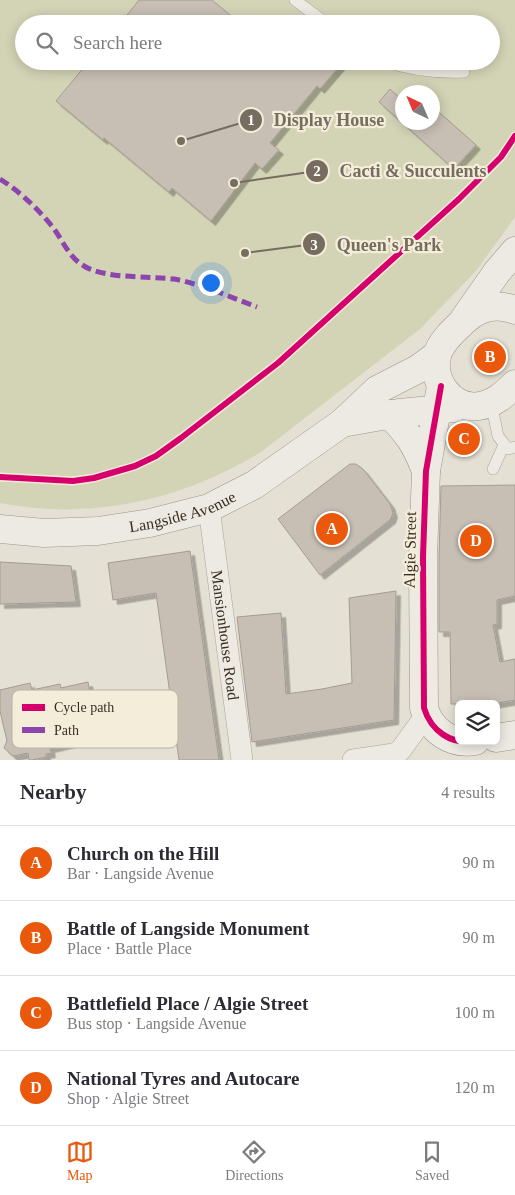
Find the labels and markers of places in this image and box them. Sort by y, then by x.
callout: Display House [238,103,394,136]
callout: Cacti & Succulents [304,154,496,187]
callout: Queen's Park [302,228,451,261]
pin: B [474,338,506,376]
pin: C [448,420,480,458]
pin: A [316,510,348,548]
pin: D [460,522,492,560]

